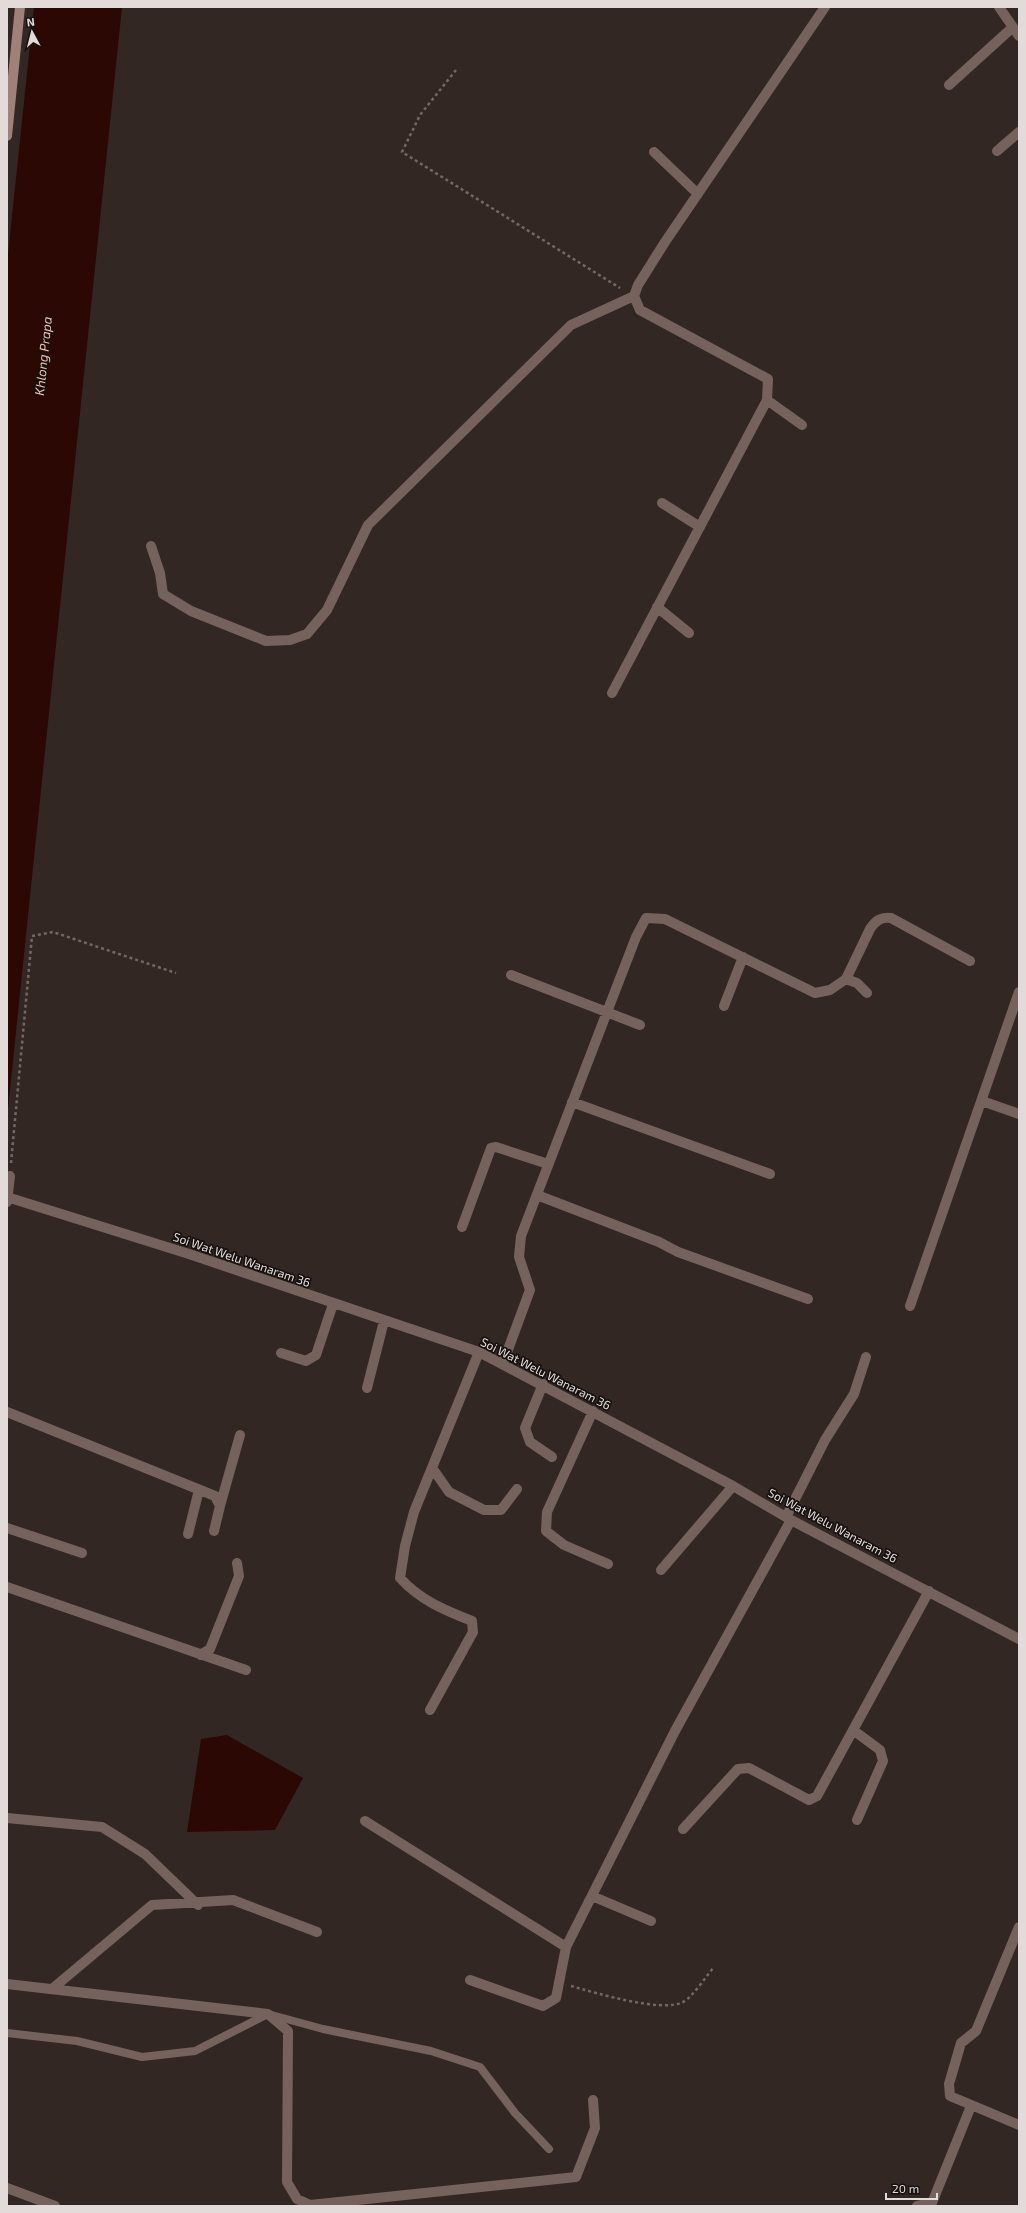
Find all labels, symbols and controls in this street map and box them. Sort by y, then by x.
north arrow [12,12,52,52]
text: N [26,15,36,29]
water label: Khlong Prapa [31,316,55,396]
street label: Soi Wat Welu Wanaram 36 [172,1229,312,1289]
street label: Soi Wat Welu Wanaram 36 [479,1334,613,1412]
street label: Soi Wat Welu Wanaram 36 [766,1485,900,1565]
scale bar [886,2175,937,2201]
text: 20 m [892,2181,919,2195]

